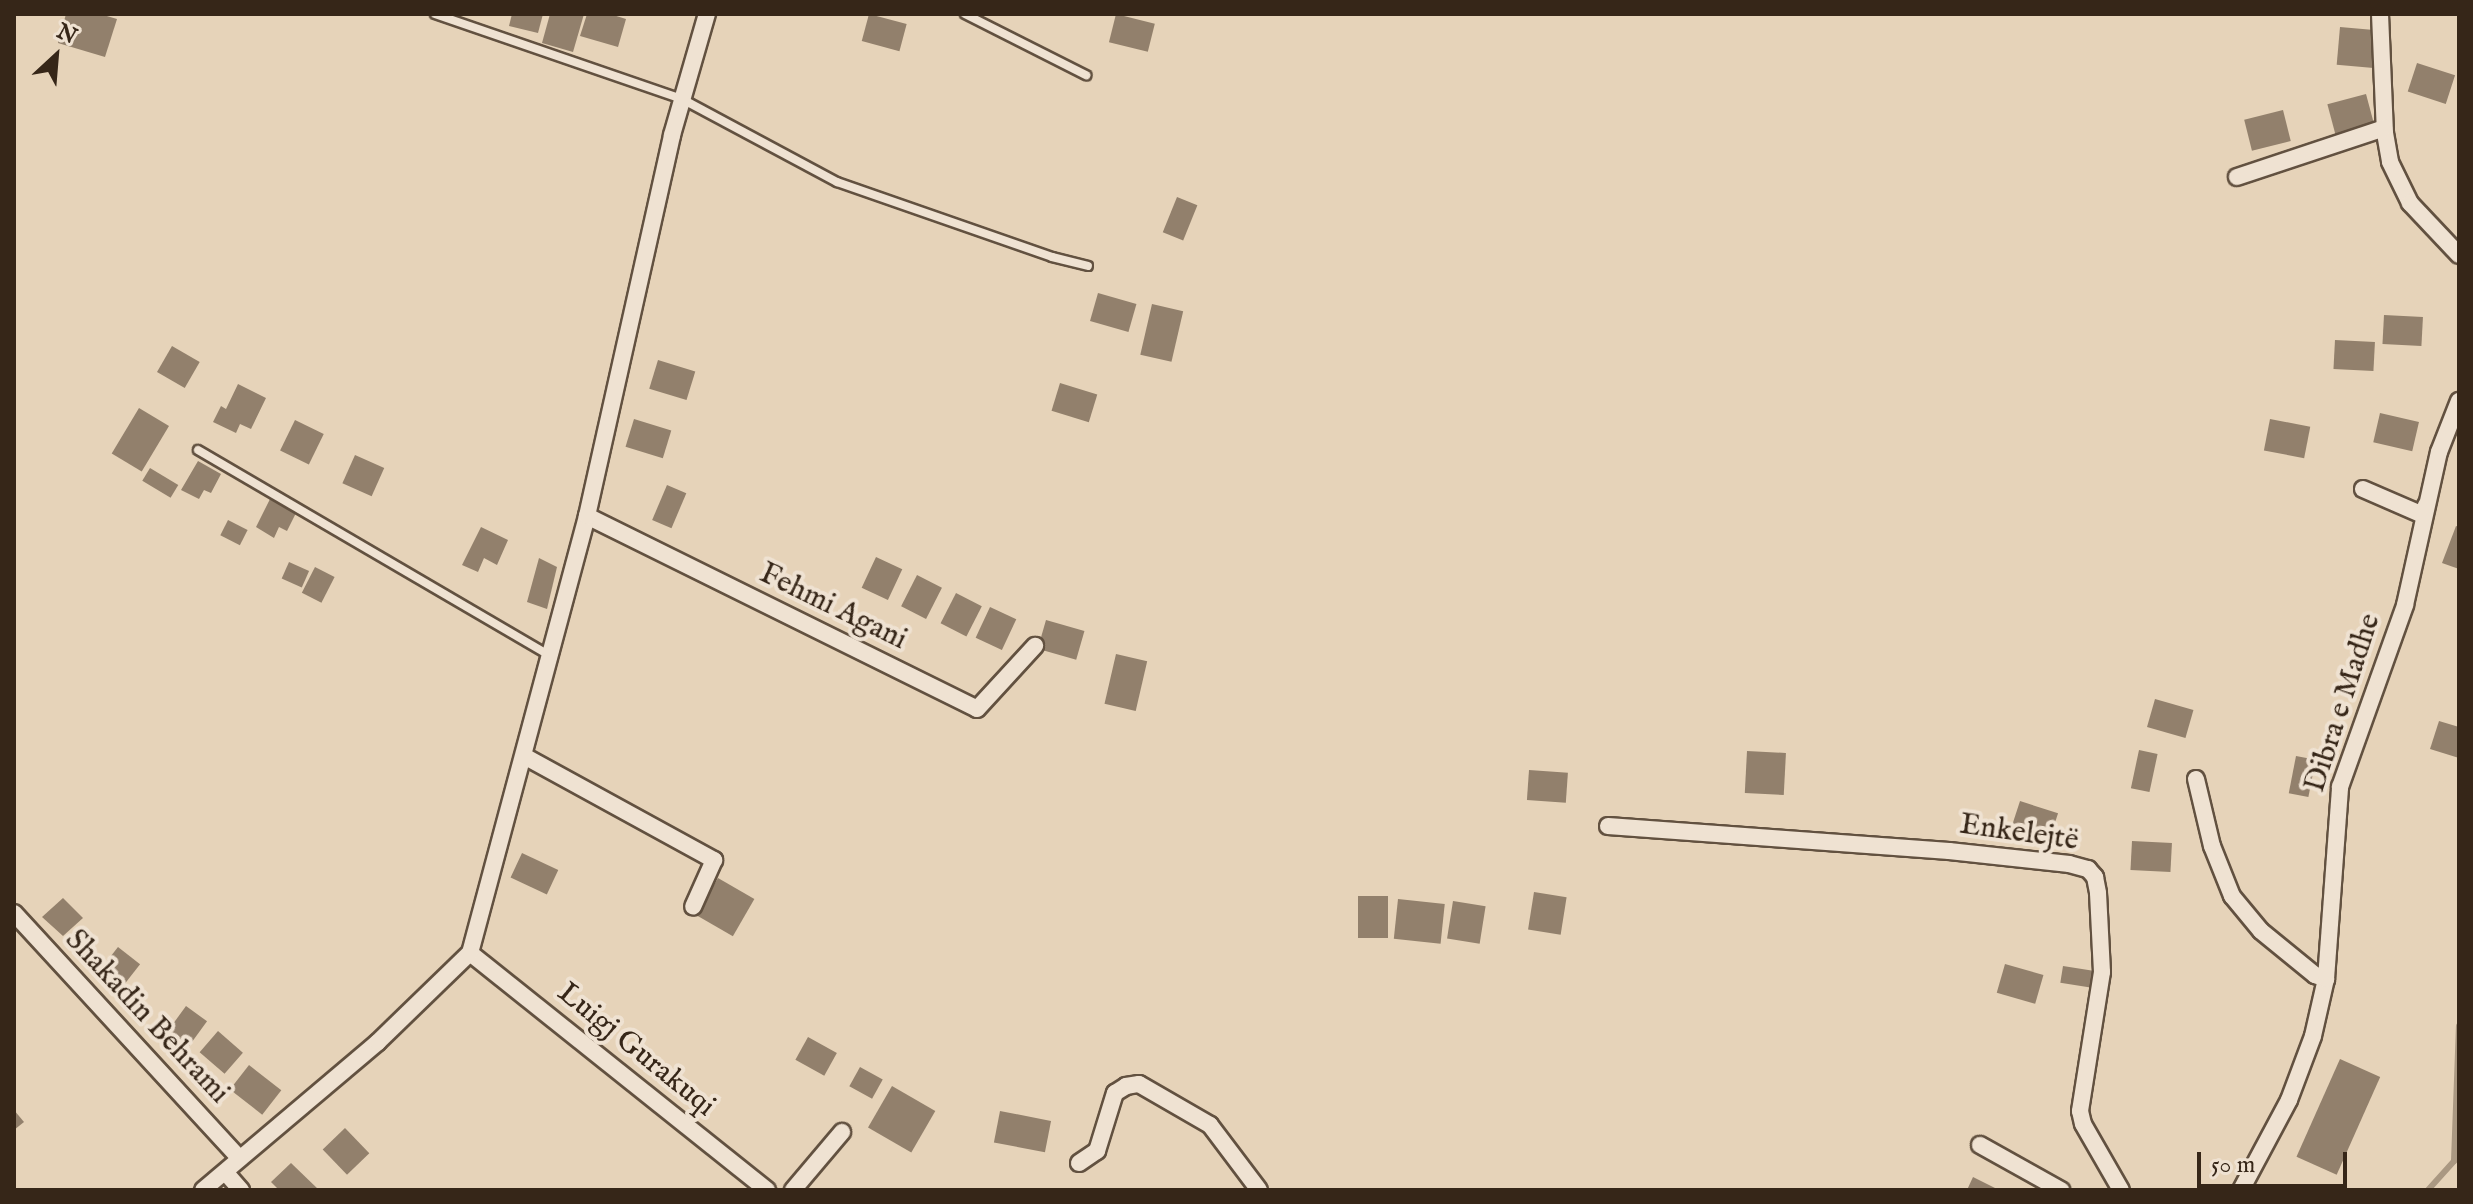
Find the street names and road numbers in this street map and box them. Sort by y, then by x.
street label: Fehmi Agani [753,556,913,658]
street label: Dibra e Madhe [2297,609,2389,797]
street label: Enkelejtë [1957,807,2081,859]
street label: Shakadin Behrami [57,923,237,1111]
street label: Luigj Gurakuqi [550,975,722,1125]

